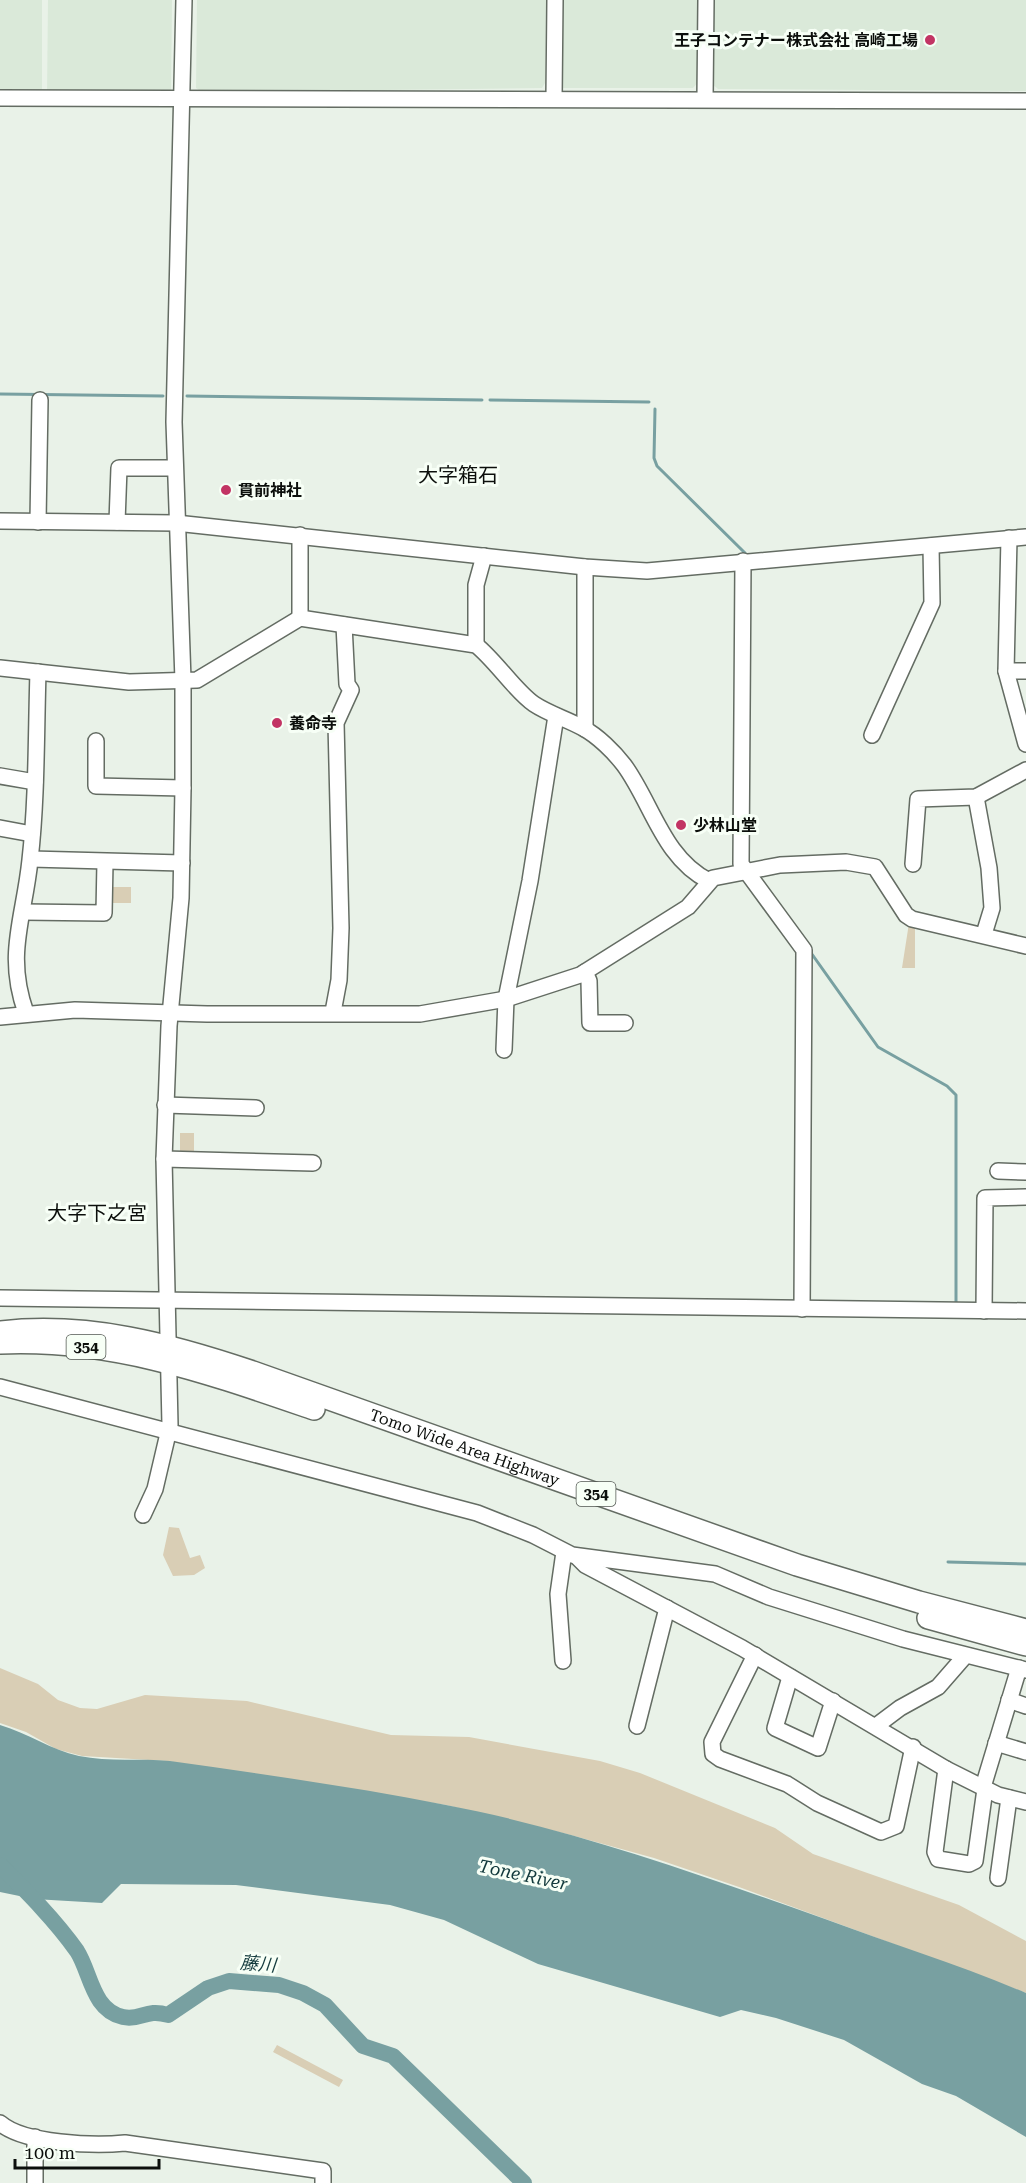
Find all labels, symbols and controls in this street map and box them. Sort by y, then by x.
place label: 王子コンテナー株式会社 高崎工場 [674,31,918,50]
marker: 王子コンテナー株式会社 高崎工場 [923,33,937,47]
district label: 大字箱石 [418,463,498,487]
place label: 貫前神社 [238,481,302,500]
marker: 貫前神社 [219,483,233,497]
place label: 養命寺 [289,714,337,733]
marker: 養命寺 [270,716,284,730]
place label: 少林山堂 [693,816,757,835]
marker: 少林山堂 [674,818,688,832]
district label: 大字下之宮 [47,1201,147,1225]
road number: 354 [66,1335,106,1359]
street label: Tomo Wide Area Highway [367,1405,563,1490]
road number: 354 [576,1482,616,1506]
water label: Tone River [477,1855,570,1894]
water label: 藤川 [239,1951,279,1976]
scale bar [15,2132,159,2170]
text: 100 m [24,2142,75,2163]

